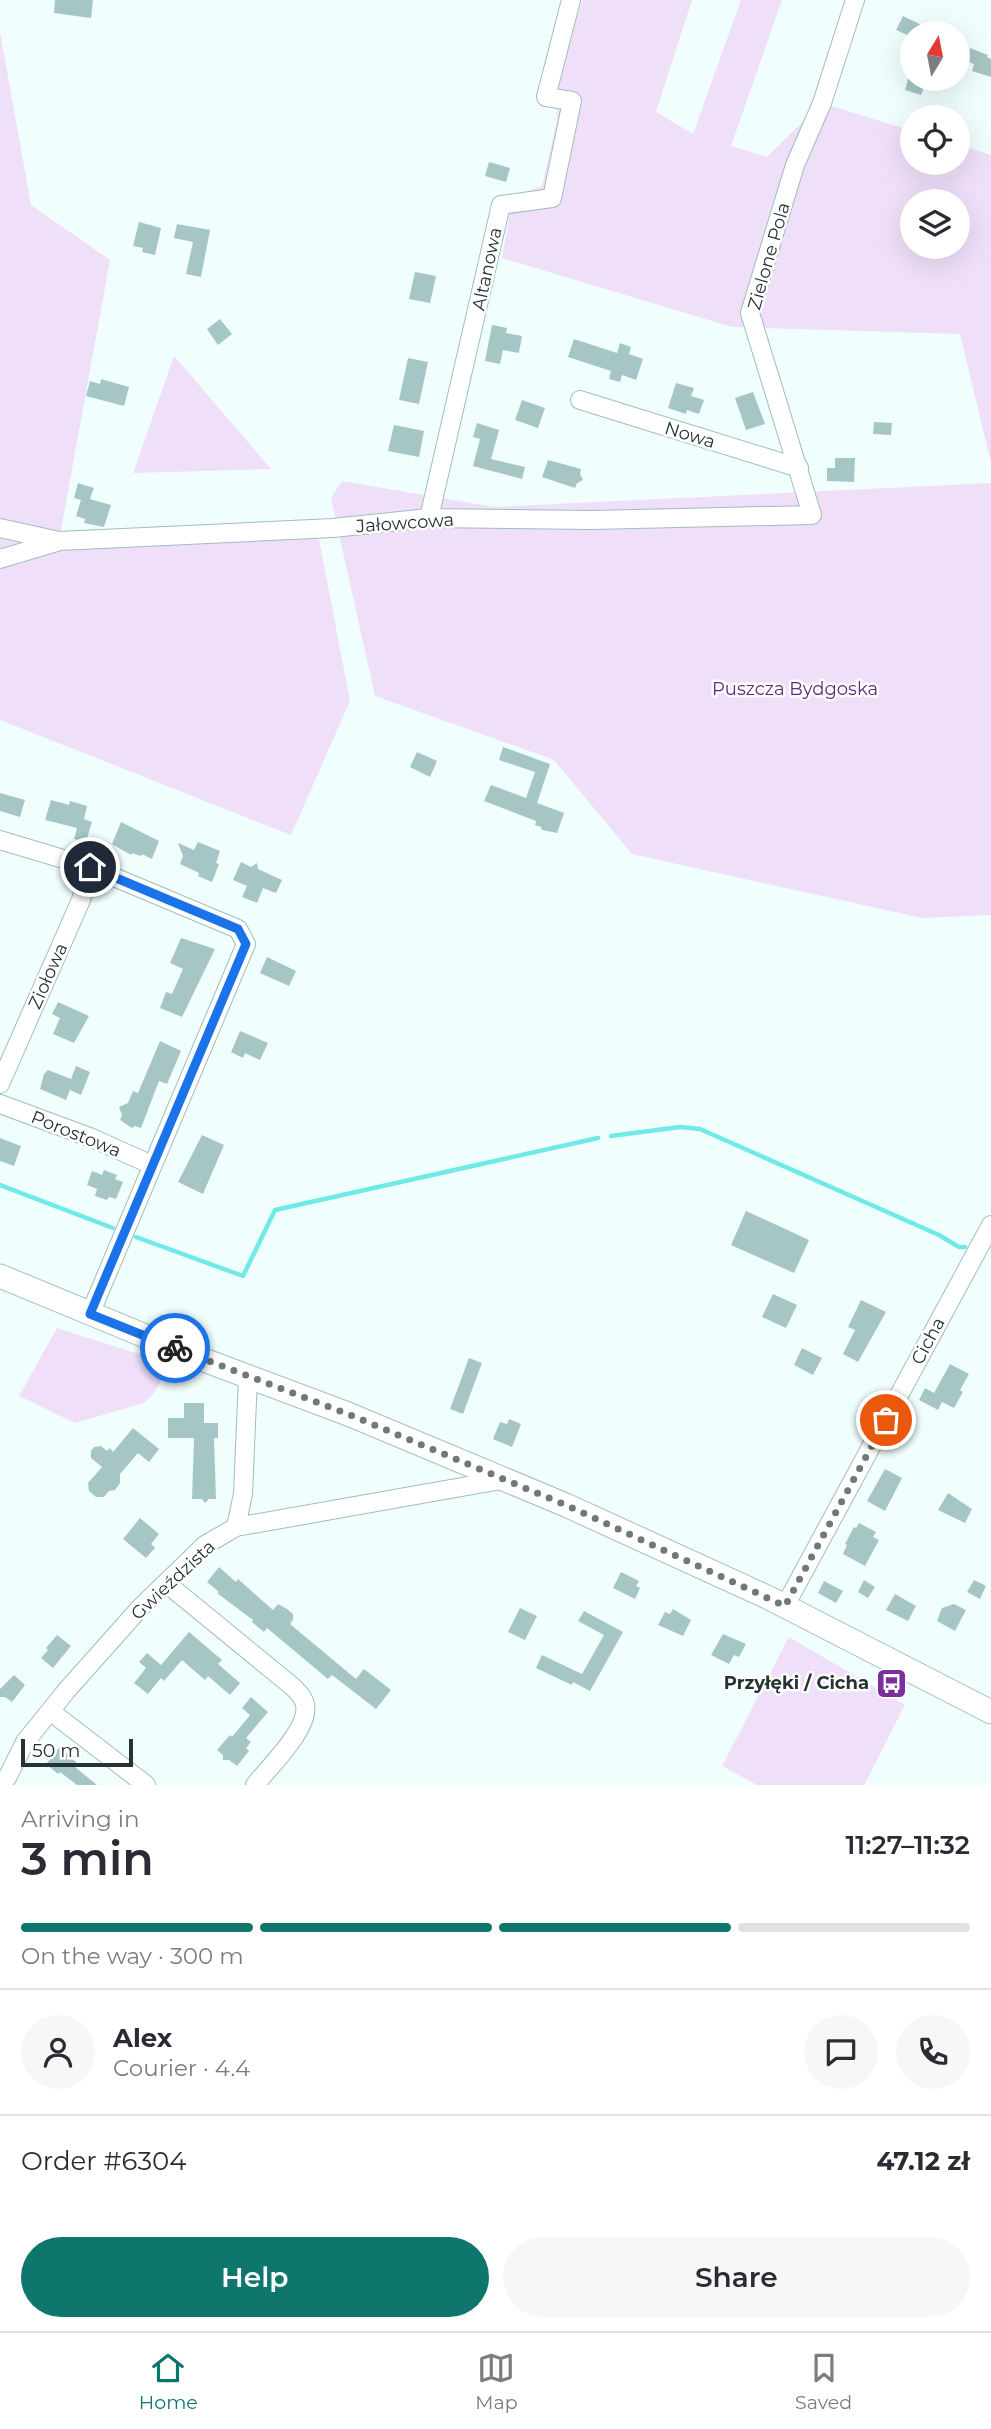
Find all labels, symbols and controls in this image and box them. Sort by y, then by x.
north arrow [900,21,970,91]
map controls [900,21,970,259]
button: locate [900,105,970,175]
button: layers [900,189,970,259]
street label: Zielone Pola [743,200,795,312]
street label: Altanowa [467,225,507,313]
street label: Nowa [662,417,718,453]
street label: Jałowcowa [354,509,455,537]
park label: Puszcza Bydgoska [712,678,878,700]
pin [60,837,120,897]
icon: home [71,848,109,886]
street label: Ziołowa [24,940,72,1012]
street label: Porostowa [28,1106,124,1162]
courier [140,1313,210,1383]
street label: Cicha [906,1314,950,1368]
icon: bike [156,1329,194,1367]
pin [856,1390,916,1450]
icon: bag [867,1401,905,1439]
street label: Gwieździsta [126,1535,220,1625]
bus stop icon: Przyłęki / Cicha [875,1666,909,1700]
place label: Przyłęki / Cicha [724,1672,869,1694]
scale bar [21,1736,133,1768]
text: 50 m [32,1739,80,1762]
text: Arriving in [21,1805,140,1833]
text: 11:27–11:32 [845,1829,970,1861]
text: 3 min [21,1830,154,1887]
text: On the way · 300 m [21,1942,244,1970]
button: person [21,2015,95,2089]
button: chat [804,2015,878,2089]
button: phone [896,2015,970,2089]
text: Alex [113,2022,172,2054]
text: Courier · 4.4 [113,2054,250,2082]
text: Order #6304 [21,2145,186,2177]
text: 47.12 zł [876,2145,970,2177]
button: Help [21,2237,489,2317]
button: Share [503,2237,970,2317]
tab: Home [139,2349,198,2414]
tab: Map [475,2349,518,2414]
tab: Saved [795,2349,852,2414]

